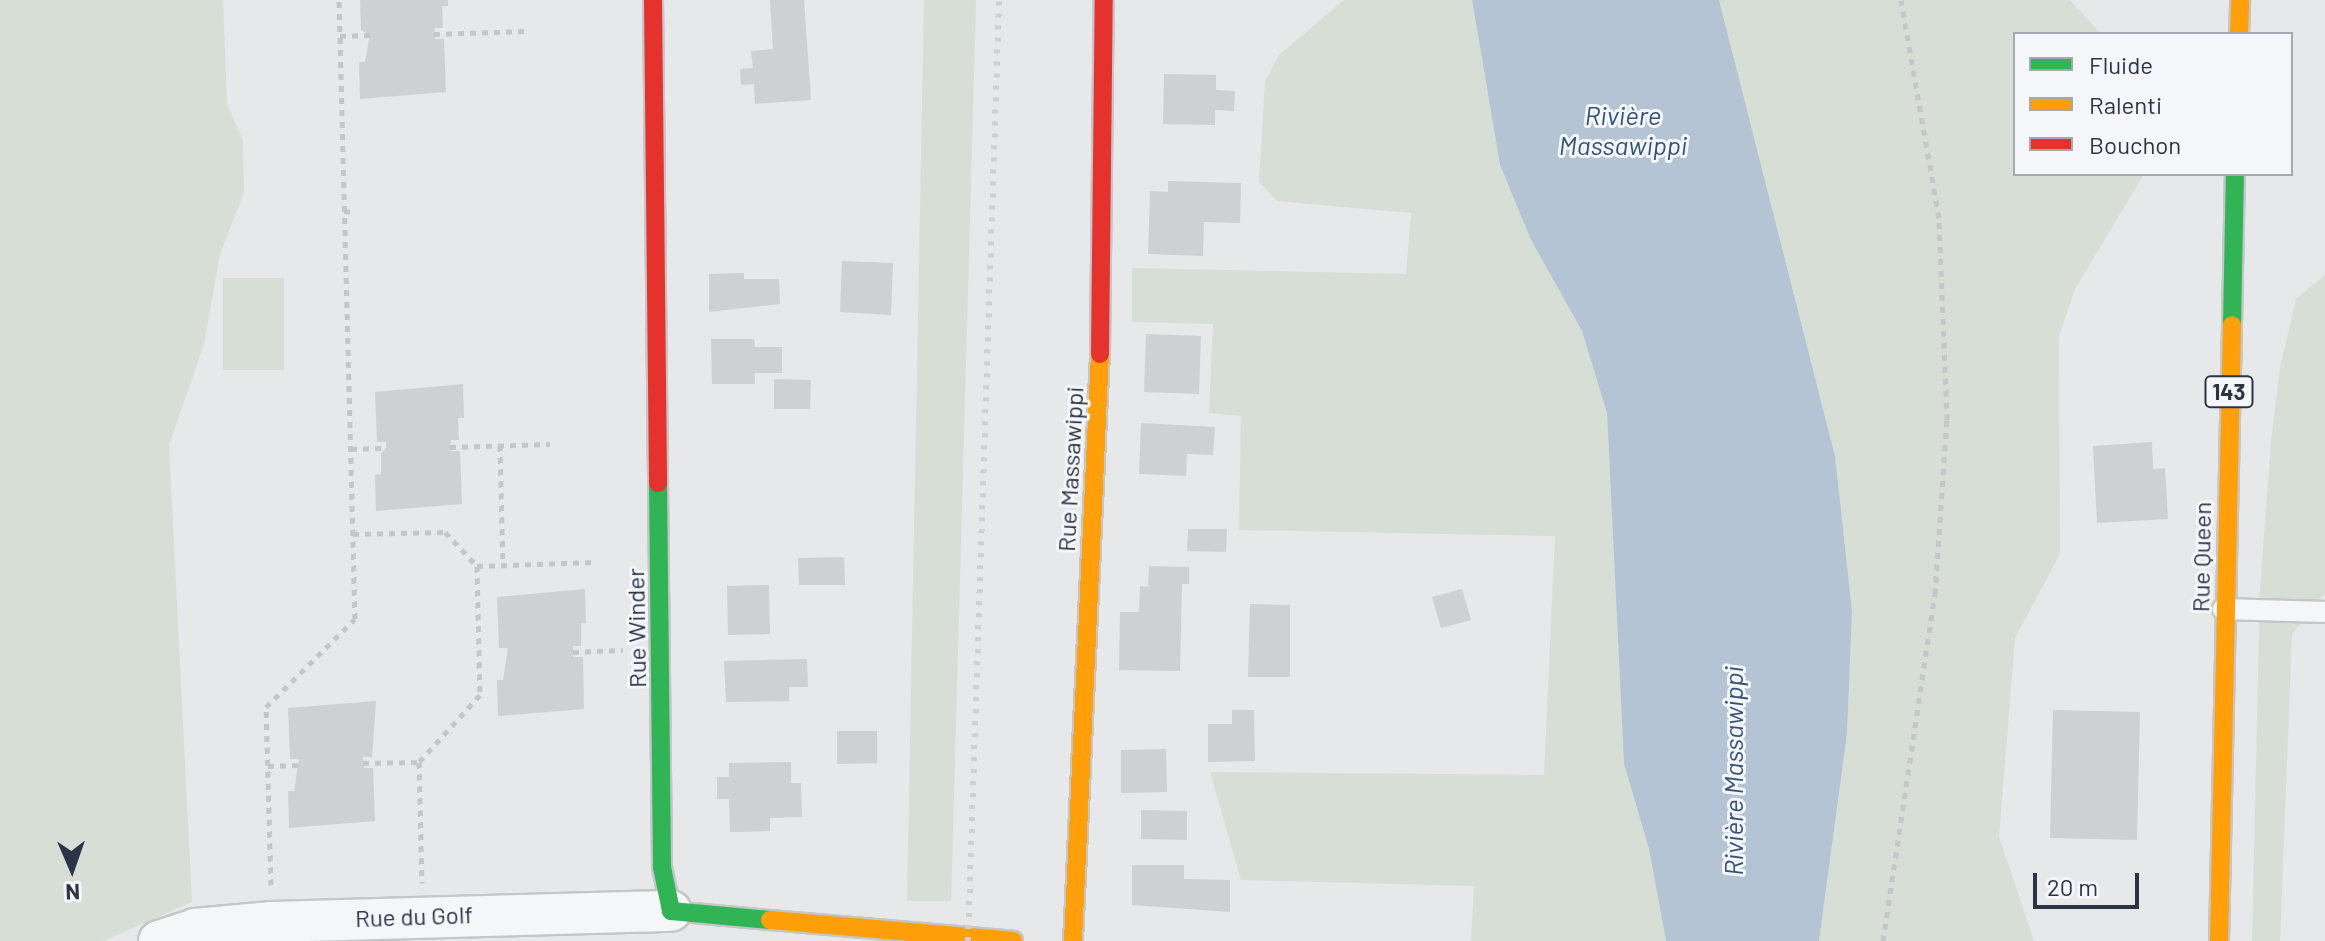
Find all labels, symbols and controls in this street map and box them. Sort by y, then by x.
legend [2013,32,2293,176]
text: Fluide [2089,50,2153,79]
text: Ralenti [2089,90,2162,119]
water label: Rivière Massawippi [1559,99,1687,160]
text: Bouchon [2089,130,2181,159]
road number: 143 [2203,374,2255,410]
street label: Rue Massawippi [1051,386,1089,552]
street label: Rue Queen [2186,502,2216,612]
street label: Rue Winder [621,568,651,688]
water label: Rivière Massawippi [1717,666,1749,876]
north arrow [32,829,112,909]
scale bar [2037,857,2143,907]
text: 20 m [2047,872,2098,901]
text: N [65,880,81,906]
street label: Rue du Golf [355,900,473,932]

